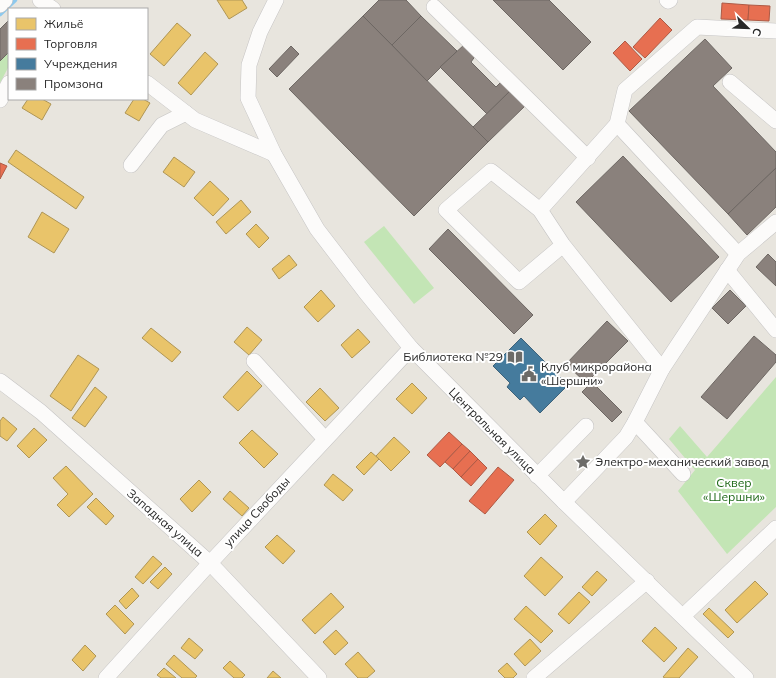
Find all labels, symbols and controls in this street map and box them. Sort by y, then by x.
legend [8,8,148,100]
north arrow [728,8,768,48]
text: Жильё [44,16,84,31]
text: С [749,26,765,39]
text: Торговля [44,36,97,51]
text: Учреждения [43,56,117,71]
text: Промзона [44,76,103,91]
library icon: Библиотека №29 [506,348,524,366]
place label: Библиотека №29 [403,349,503,364]
place label: Клуб микрорайона «Шершни» [541,359,652,388]
public building icon: Клуб микрорайона «Шершни» [520,365,538,383]
street label: Центральная улица [446,384,539,477]
place icon: Электро-механический завод [574,453,592,471]
place label: Электро-механический завод [595,454,769,469]
street label: улица Свободы [220,474,293,550]
park label: Сквер «Шершни» [703,475,766,504]
street label: Западная улица [124,485,207,560]

